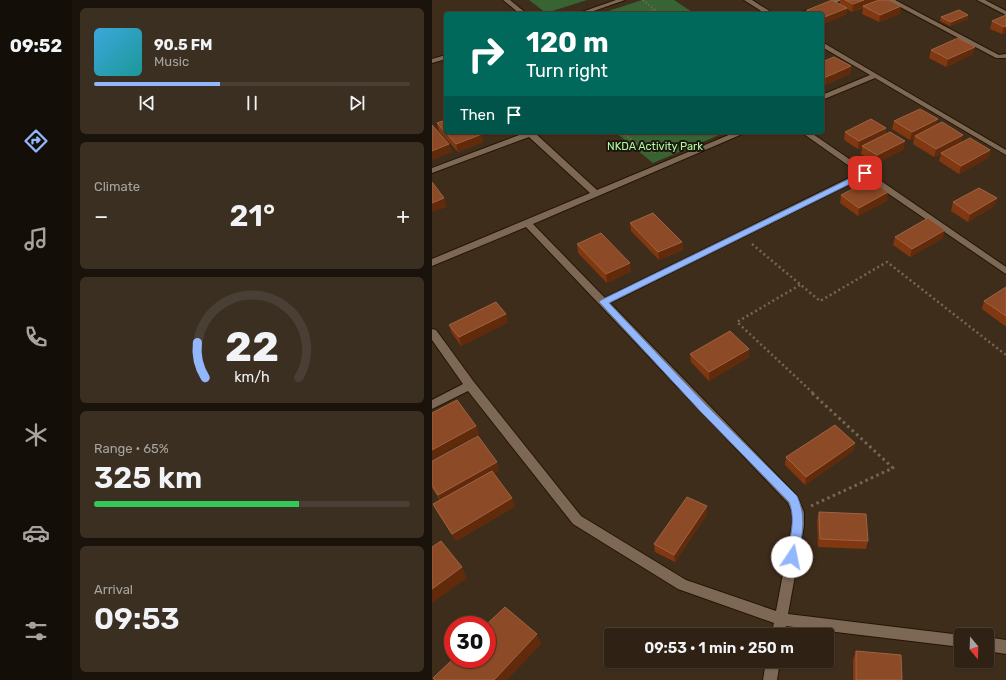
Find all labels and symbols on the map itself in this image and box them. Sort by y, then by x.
park label: NKDA Activity Park [607,140,703,153]
pin [848,156,882,190]
position arrow [771,536,813,578]
speed limit sign: 30 [444,616,496,668]
north arrow [954,628,994,668]

